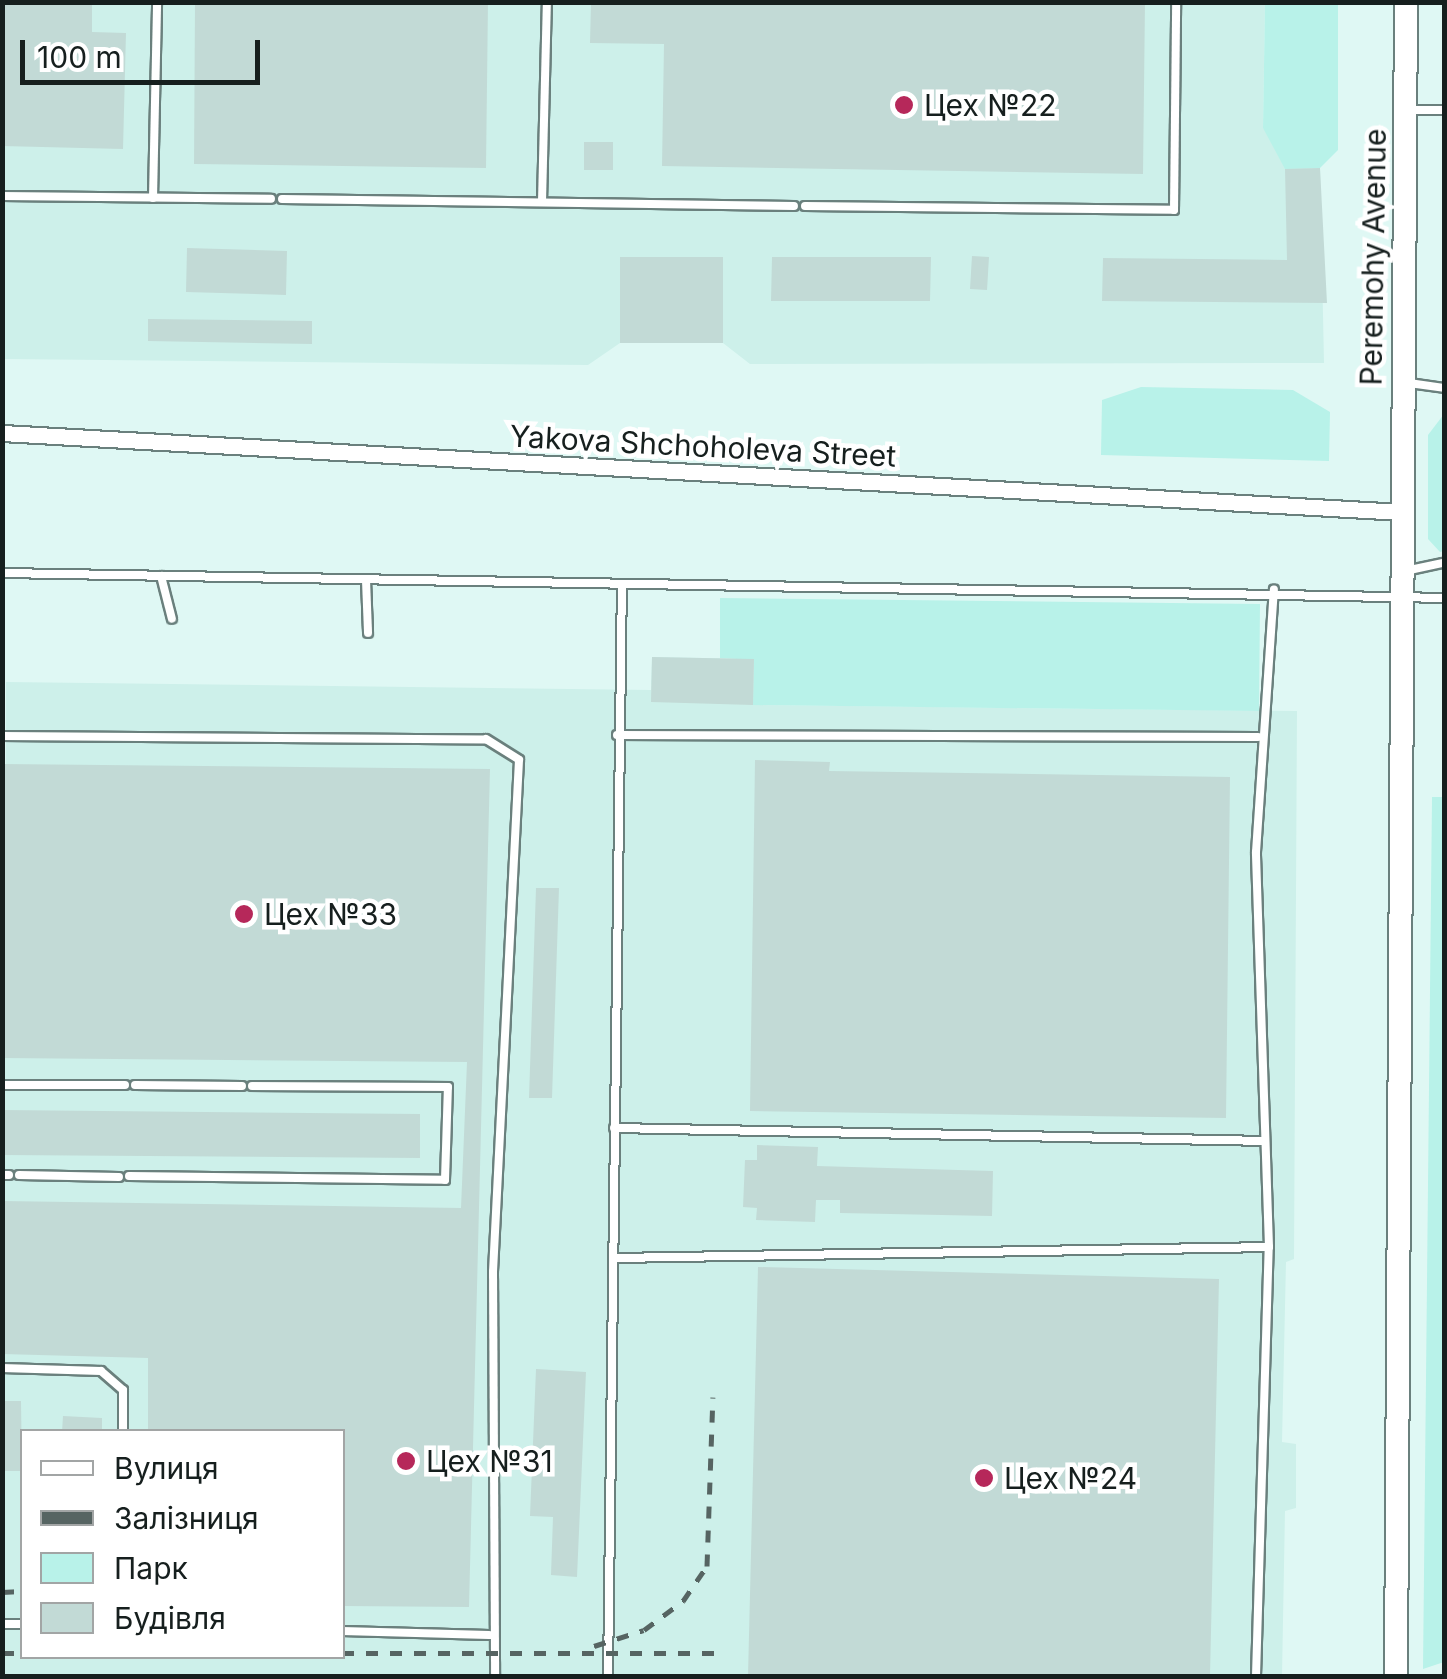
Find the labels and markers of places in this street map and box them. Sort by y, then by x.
place label: Цех №22 [924,87,1057,123]
marker: Цех №22 [893,94,915,116]
place label: Цех №33 [264,896,397,932]
marker: Цех №33 [233,903,255,925]
place label: Цех №31 [426,1443,553,1479]
marker: Цех №31 [395,1450,417,1472]
place label: Цех №24 [1004,1460,1137,1496]
marker: Цех №24 [973,1467,995,1489]

